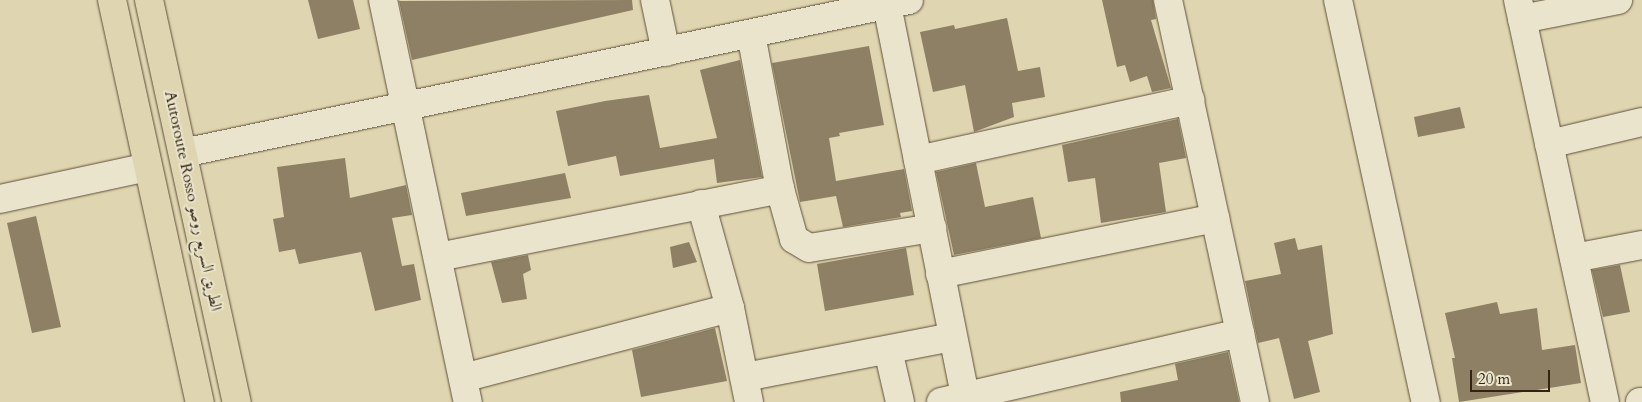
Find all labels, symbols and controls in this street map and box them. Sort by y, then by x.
street label: Autoroute Rosso الطريق السريع روصو [160,89,226,313]
scale bar [1472,360,1552,392]
text: 20 m [1478,369,1510,389]

